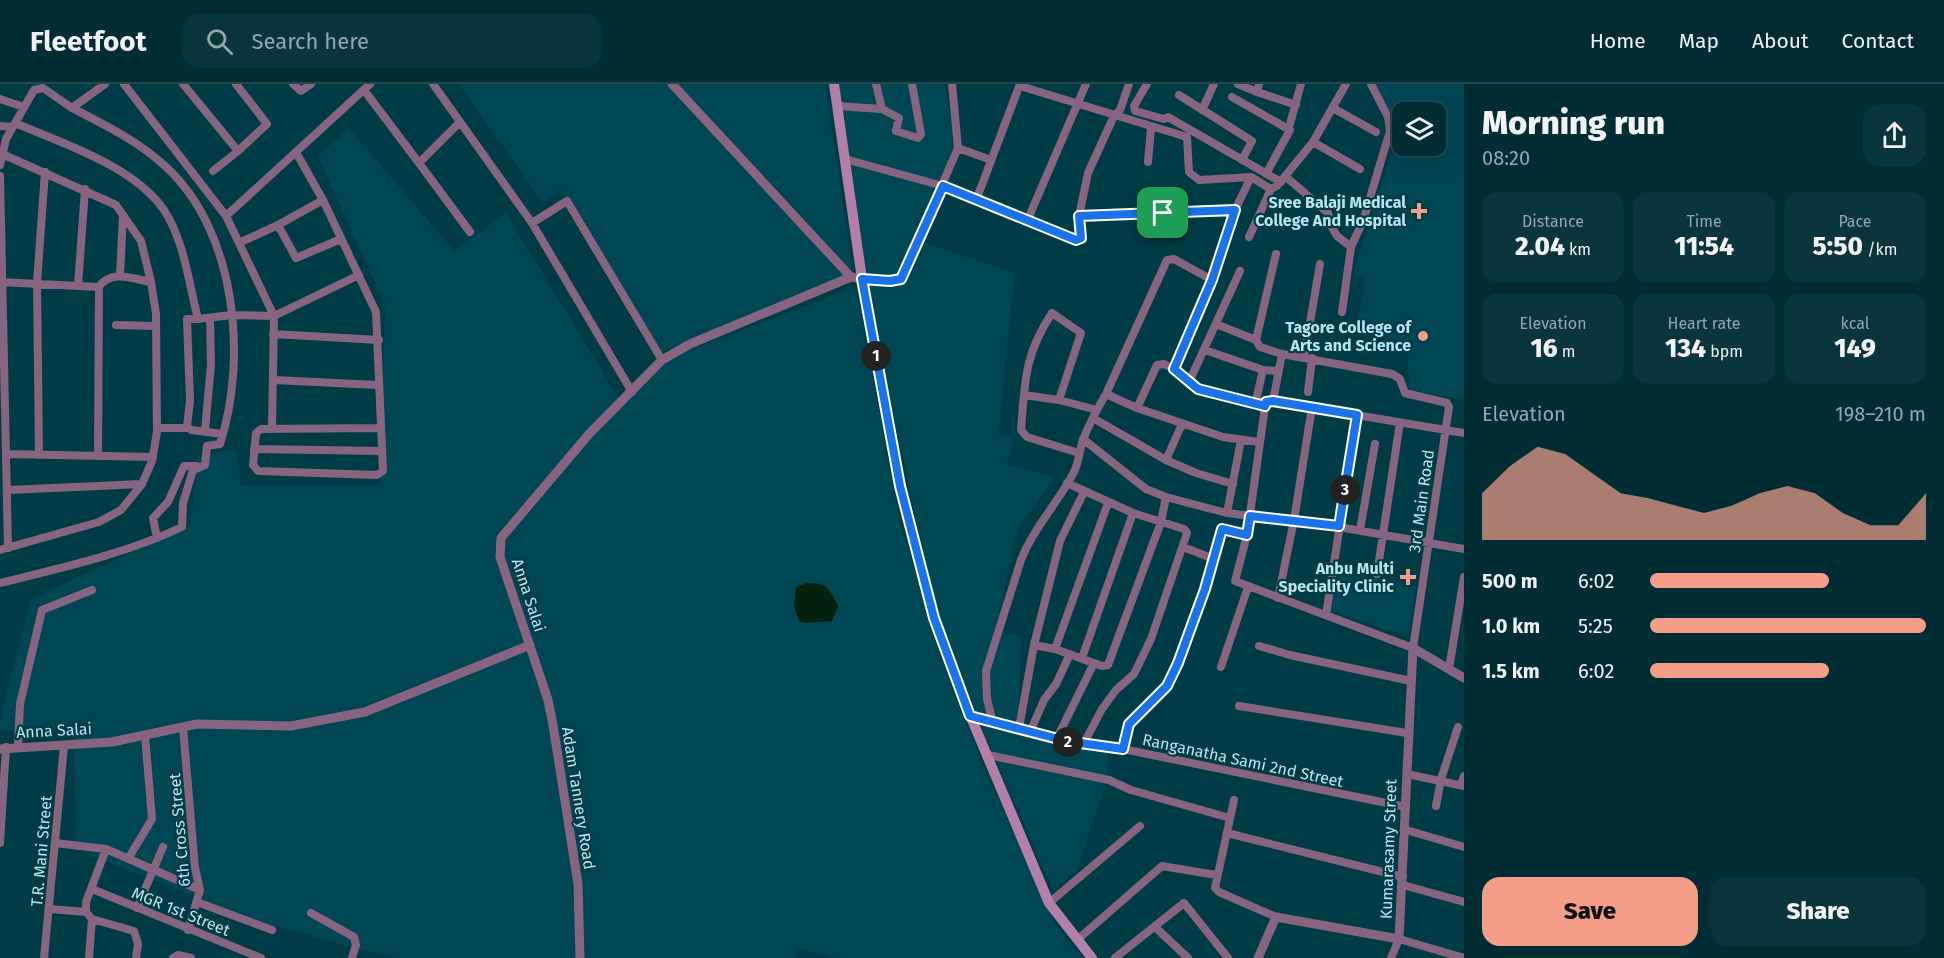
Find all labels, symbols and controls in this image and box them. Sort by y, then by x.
search box [182,14,602,68]
text: Fleetfoot [30,25,146,58]
icon: search [203,25,236,58]
text: Search here [251,28,369,55]
text: Home [1590,28,1646,54]
text: Map [1679,28,1719,54]
text: About [1752,28,1809,54]
text: Contact [1842,28,1914,54]
map controls [1392,102,1446,156]
button: layers [1392,102,1446,156]
text: Morning run [1482,103,1665,143]
button: share [1863,104,1926,167]
text: 08:20 [1482,146,1530,170]
pin [1137,187,1188,238]
place label: Sree Balaji Medical College And Hospital [1255,193,1406,230]
icon: arrive [1146,196,1179,229]
marker: Sree Balaji Medical College And Hospital [1410,202,1428,220]
text: Distance [1522,212,1584,231]
text: Time [1686,212,1722,231]
text: Pace [1838,212,1872,231]
text: 2.04 [1515,231,1565,262]
text: 11:54 [1674,231,1734,262]
text: 5:50 [1813,231,1863,262]
text: km [1565,240,1591,259]
text: /km [1863,240,1897,259]
text: Elevation [1519,314,1587,333]
text: Heart rate [1668,314,1740,333]
text: kcal [1841,314,1869,333]
place label: Tagore College of Arts and Science [1286,318,1412,355]
marker: Tagore College of Arts and Science [1416,329,1430,343]
text: 16 [1530,333,1558,364]
text: 134 [1665,333,1706,364]
text: 149 [1834,333,1876,364]
pin: 1 [861,341,891,371]
text: m [1558,342,1576,361]
text: bpm [1706,342,1743,361]
text: 1 [872,346,880,365]
text: Elevation [1482,402,1566,426]
text: 198–210 m [1835,402,1926,426]
street label: 3rd Main Road [1405,448,1438,554]
pin: 3 [1330,475,1360,505]
text: 3 [1341,480,1349,499]
street label: Anna Salai [508,556,549,634]
place label: Anbu Multi Speciality Clinic [1279,559,1394,596]
marker: Anbu Multi Speciality Clinic [1399,568,1417,586]
text: 500 m [1482,569,1538,593]
text: 6:02 [1578,569,1614,593]
text: 1.0 km [1482,614,1540,638]
text: 5:25 [1578,614,1613,638]
text: 1.5 km [1482,659,1540,683]
text: 6:02 [1578,659,1614,683]
street label: Anna Salai [16,719,92,742]
street label: Adam Tannery Road [558,725,599,871]
pin: 2 [1053,727,1083,757]
street label: Ranganatha Sami 2nd Street [1141,730,1345,791]
text: 2 [1064,732,1072,751]
street label: 6th Cross Street [165,772,194,888]
street label: Kumarasamy Street [1377,778,1400,919]
street label: T.R. Mani Street [27,794,56,907]
button: Save [1482,877,1698,946]
button: Share [1710,877,1926,946]
street label: MGR 1st Street [129,883,233,940]

